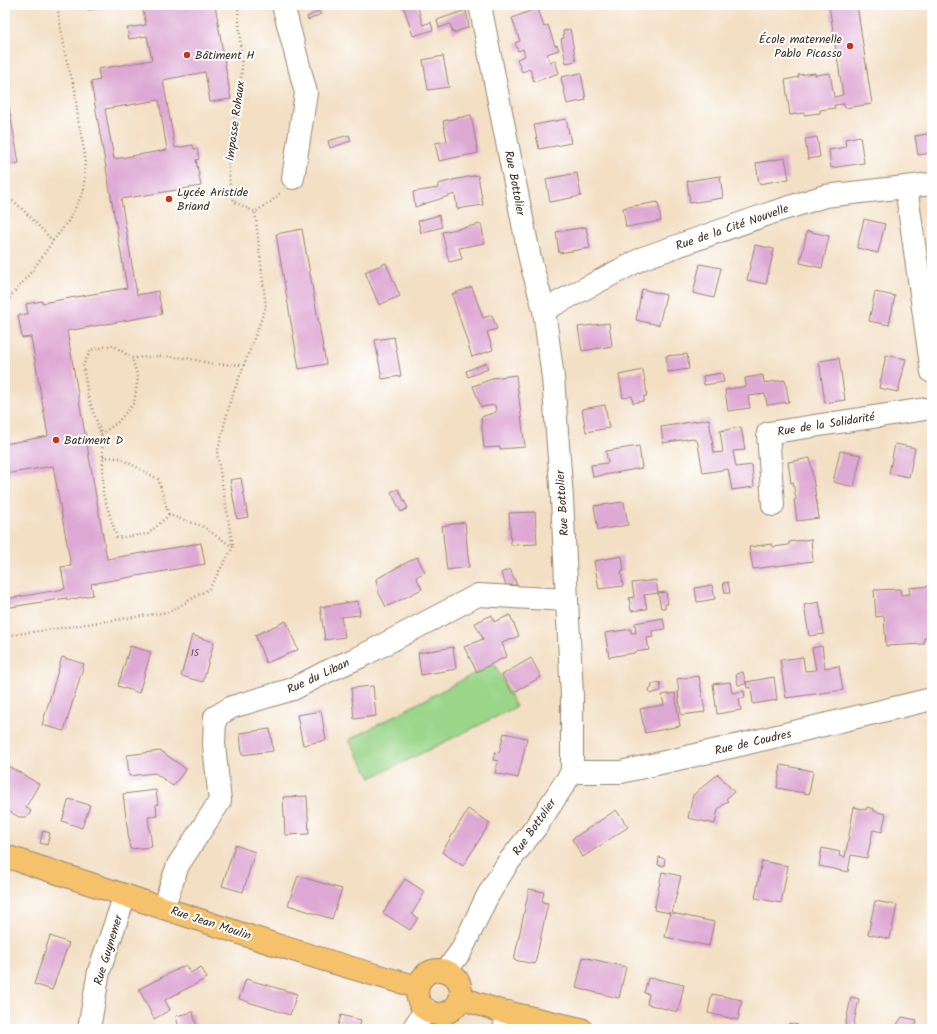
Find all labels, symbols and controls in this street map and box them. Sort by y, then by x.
place label: École maternelle Pablo Picasso [759,30,843,63]
marker: École maternelle Pablo Picasso [845,41,855,51]
place label: Bâtiment H [195,46,255,65]
marker: Bâtiment H [182,50,192,60]
street label: Impasse Rohaux [220,79,251,162]
street label: Rue Bottolier [499,149,530,218]
place label: Lycée Aristide Briand [177,183,249,216]
marker: Lycée Aristide Briand [164,194,174,204]
street label: Rue de la Cité Nouvelle [673,199,792,256]
street label: Rue de la Solidarité [776,407,877,442]
place label: Batiment D [64,431,124,450]
marker: Batiment D [51,435,61,445]
street label: Rue Bottolier [551,468,574,537]
house number: 15 [191,645,200,661]
street label: Rue du Liban [284,654,353,699]
street label: Rue de Coudres [713,724,793,761]
street label: Rue Bottolier [508,794,562,860]
street label: Rue Jean Moulin [168,902,254,945]
street label: Rue Guynemer [89,912,128,988]

